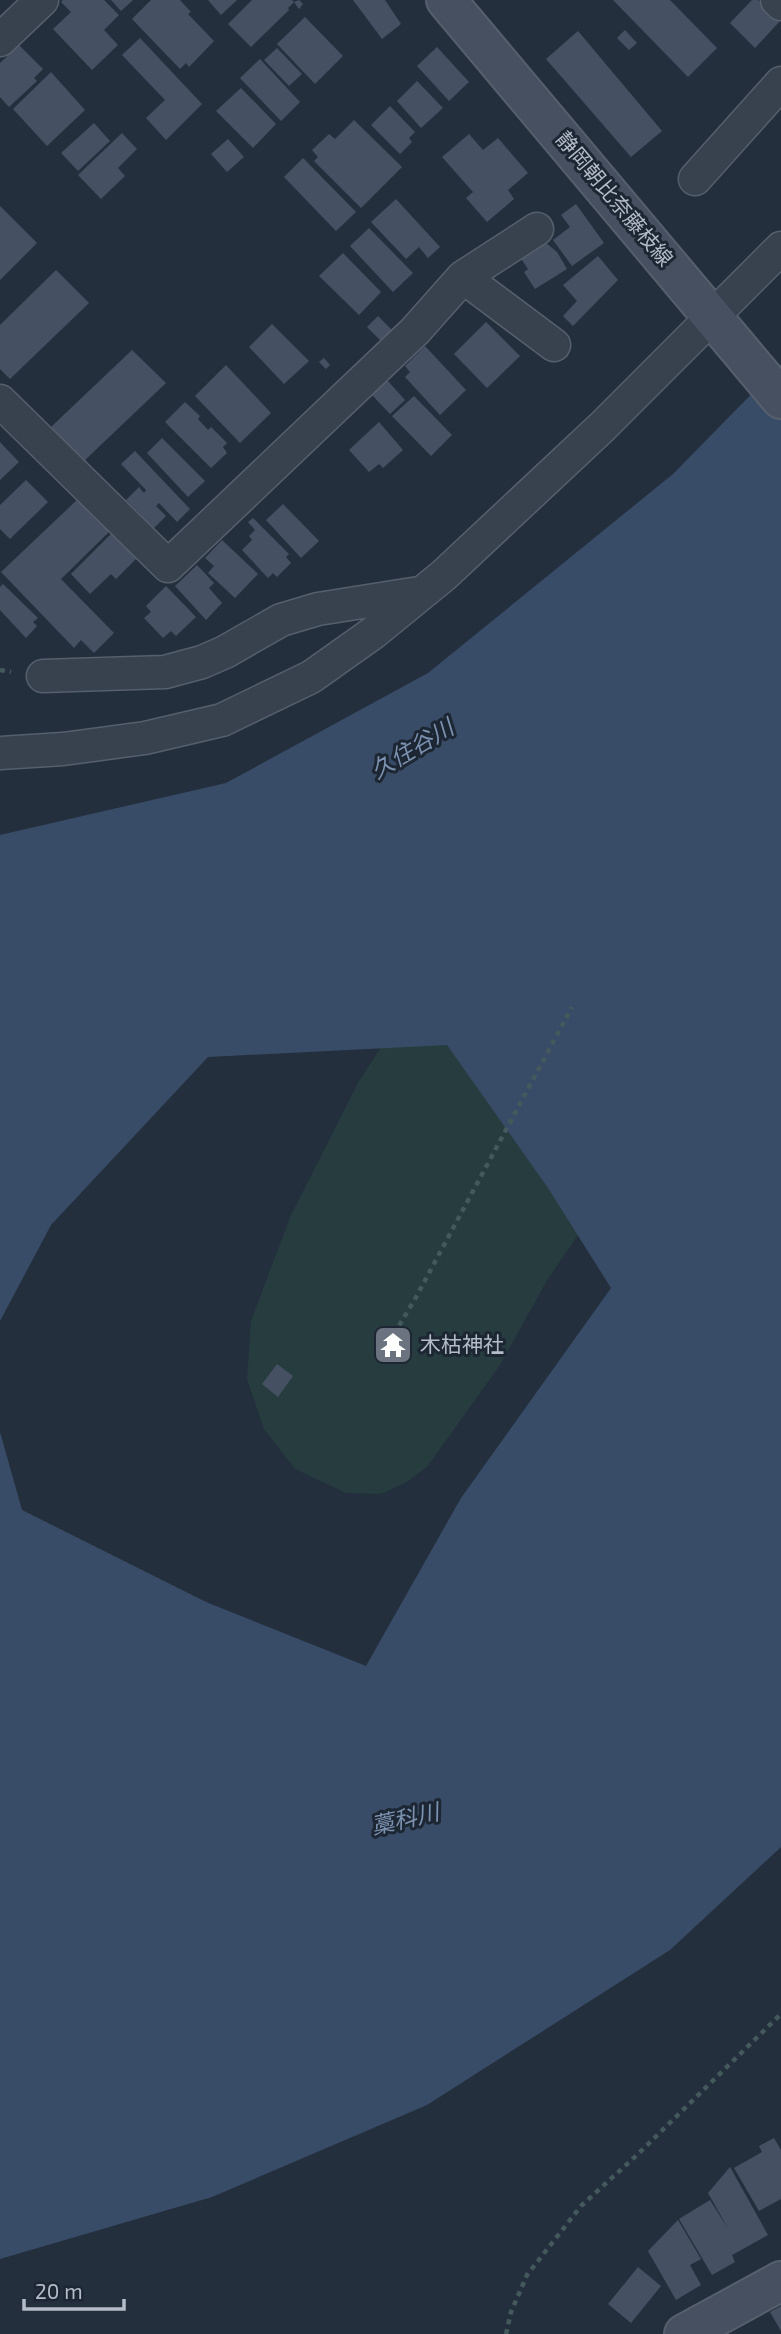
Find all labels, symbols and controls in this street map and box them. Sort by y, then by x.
street label: 静岡朝比奈藤枝線 [552,126,679,270]
water label: 久住谷川 [365,711,461,784]
temple icon: 木枯神社 [372,1324,414,1366]
place label: 木枯神社 [420,1331,504,1356]
water label: 藁科川 [368,1796,444,1839]
scale bar [24,2268,124,2312]
text: 20 m [35,2278,83,2303]

